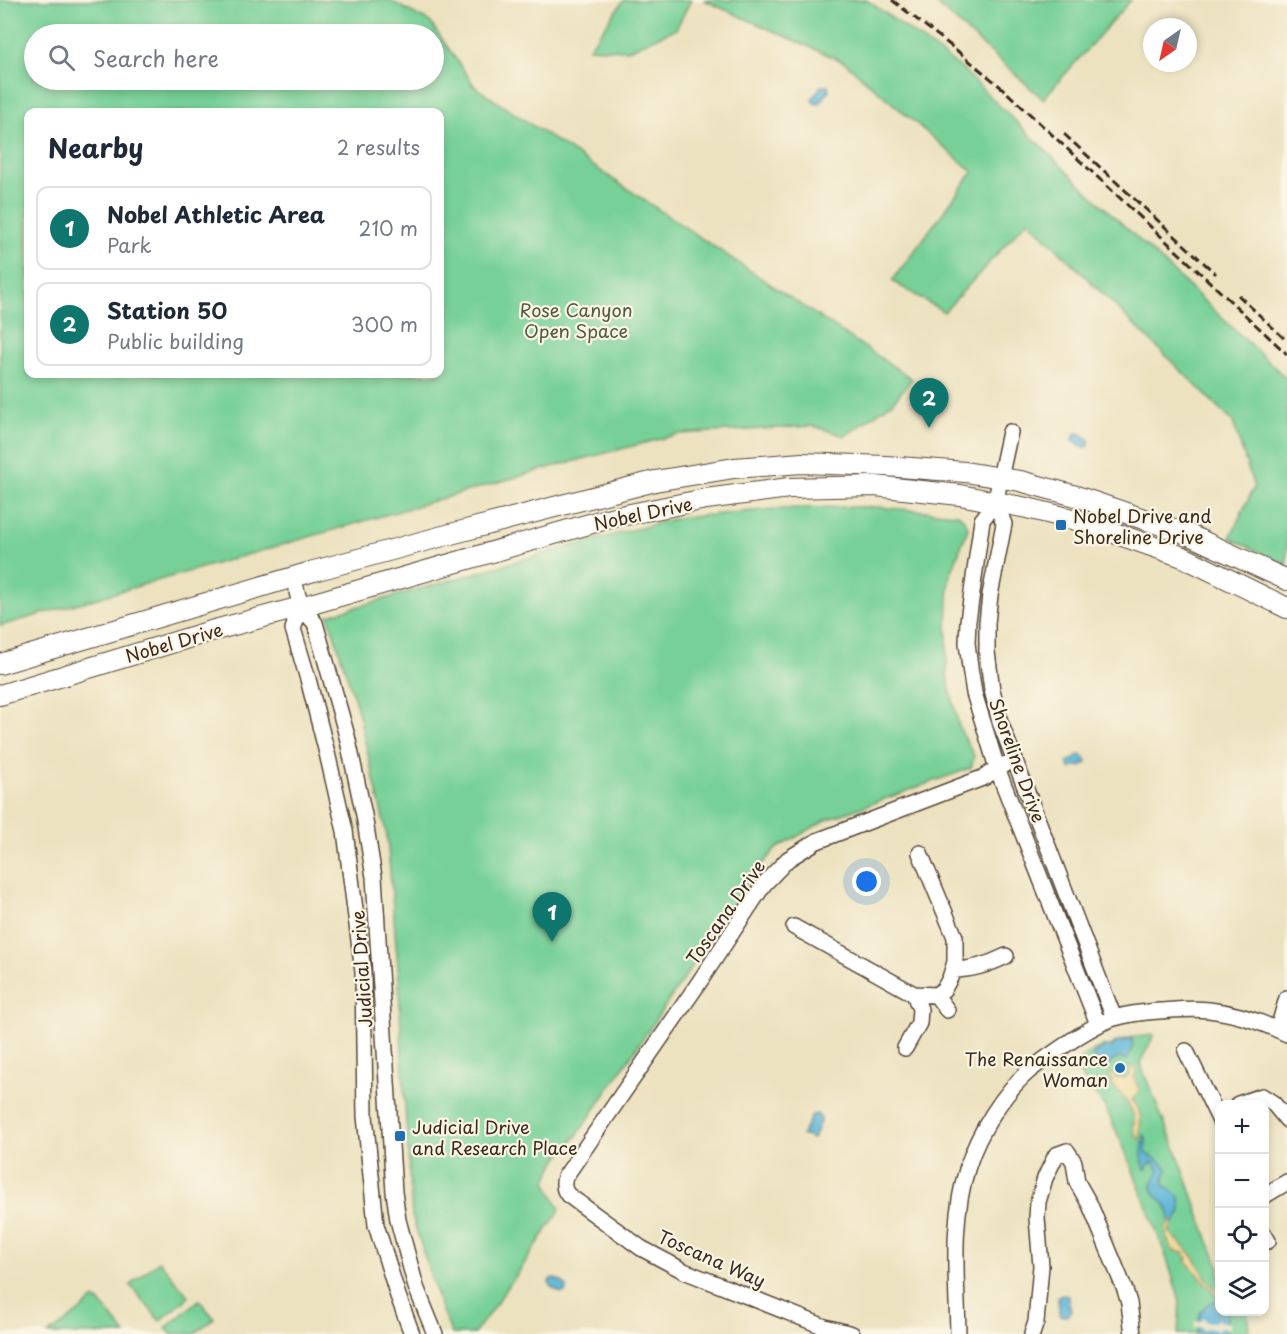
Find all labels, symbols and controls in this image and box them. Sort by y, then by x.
north arrow [1143,18,1197,72]
search box [24,24,444,90]
icon: search [45,41,78,74]
text: Search here [93,41,219,74]
text: Nearby [48,128,143,167]
text: 2 results [337,132,420,162]
text: Nobel Athletic Area [107,197,325,230]
text: 1 [65,213,74,243]
text: 210 m [359,213,418,243]
text: Park [107,230,152,260]
text: Station 50 [107,293,227,326]
park label: Rose Canyon Open Space [520,296,632,344]
text: 2 [62,309,77,339]
text: 300 m [351,309,418,339]
text: Public building [107,326,244,356]
pin: 2 [910,378,948,428]
street label: Nobel Drive [591,489,695,537]
place label: Nobel Drive and Shoreline Drive [1073,502,1211,550]
marker: Nobel Drive and Shoreline Drive [1054,518,1068,532]
street label: Nobel Drive [122,615,226,669]
street label: Shoreline Drive [983,694,1053,826]
street label: Toscana Drive [679,854,771,970]
your location [852,867,881,896]
pin: 1 [532,892,572,942]
street label: Judicial Drive [343,909,379,1029]
place label: The Renaissance Woman [965,1045,1108,1093]
marker: The Renaissance Woman [1113,1061,1127,1075]
map controls [1215,1100,1269,1316]
button: + [1215,1100,1269,1154]
place label: Judicial Drive and Research Place [412,1113,578,1161]
marker: Judicial Drive and Research Place [393,1129,407,1143]
button: − [1215,1154,1269,1208]
button: locate [1215,1208,1269,1262]
street label: Toscana Way [654,1222,770,1294]
button: layers [1215,1262,1269,1316]

